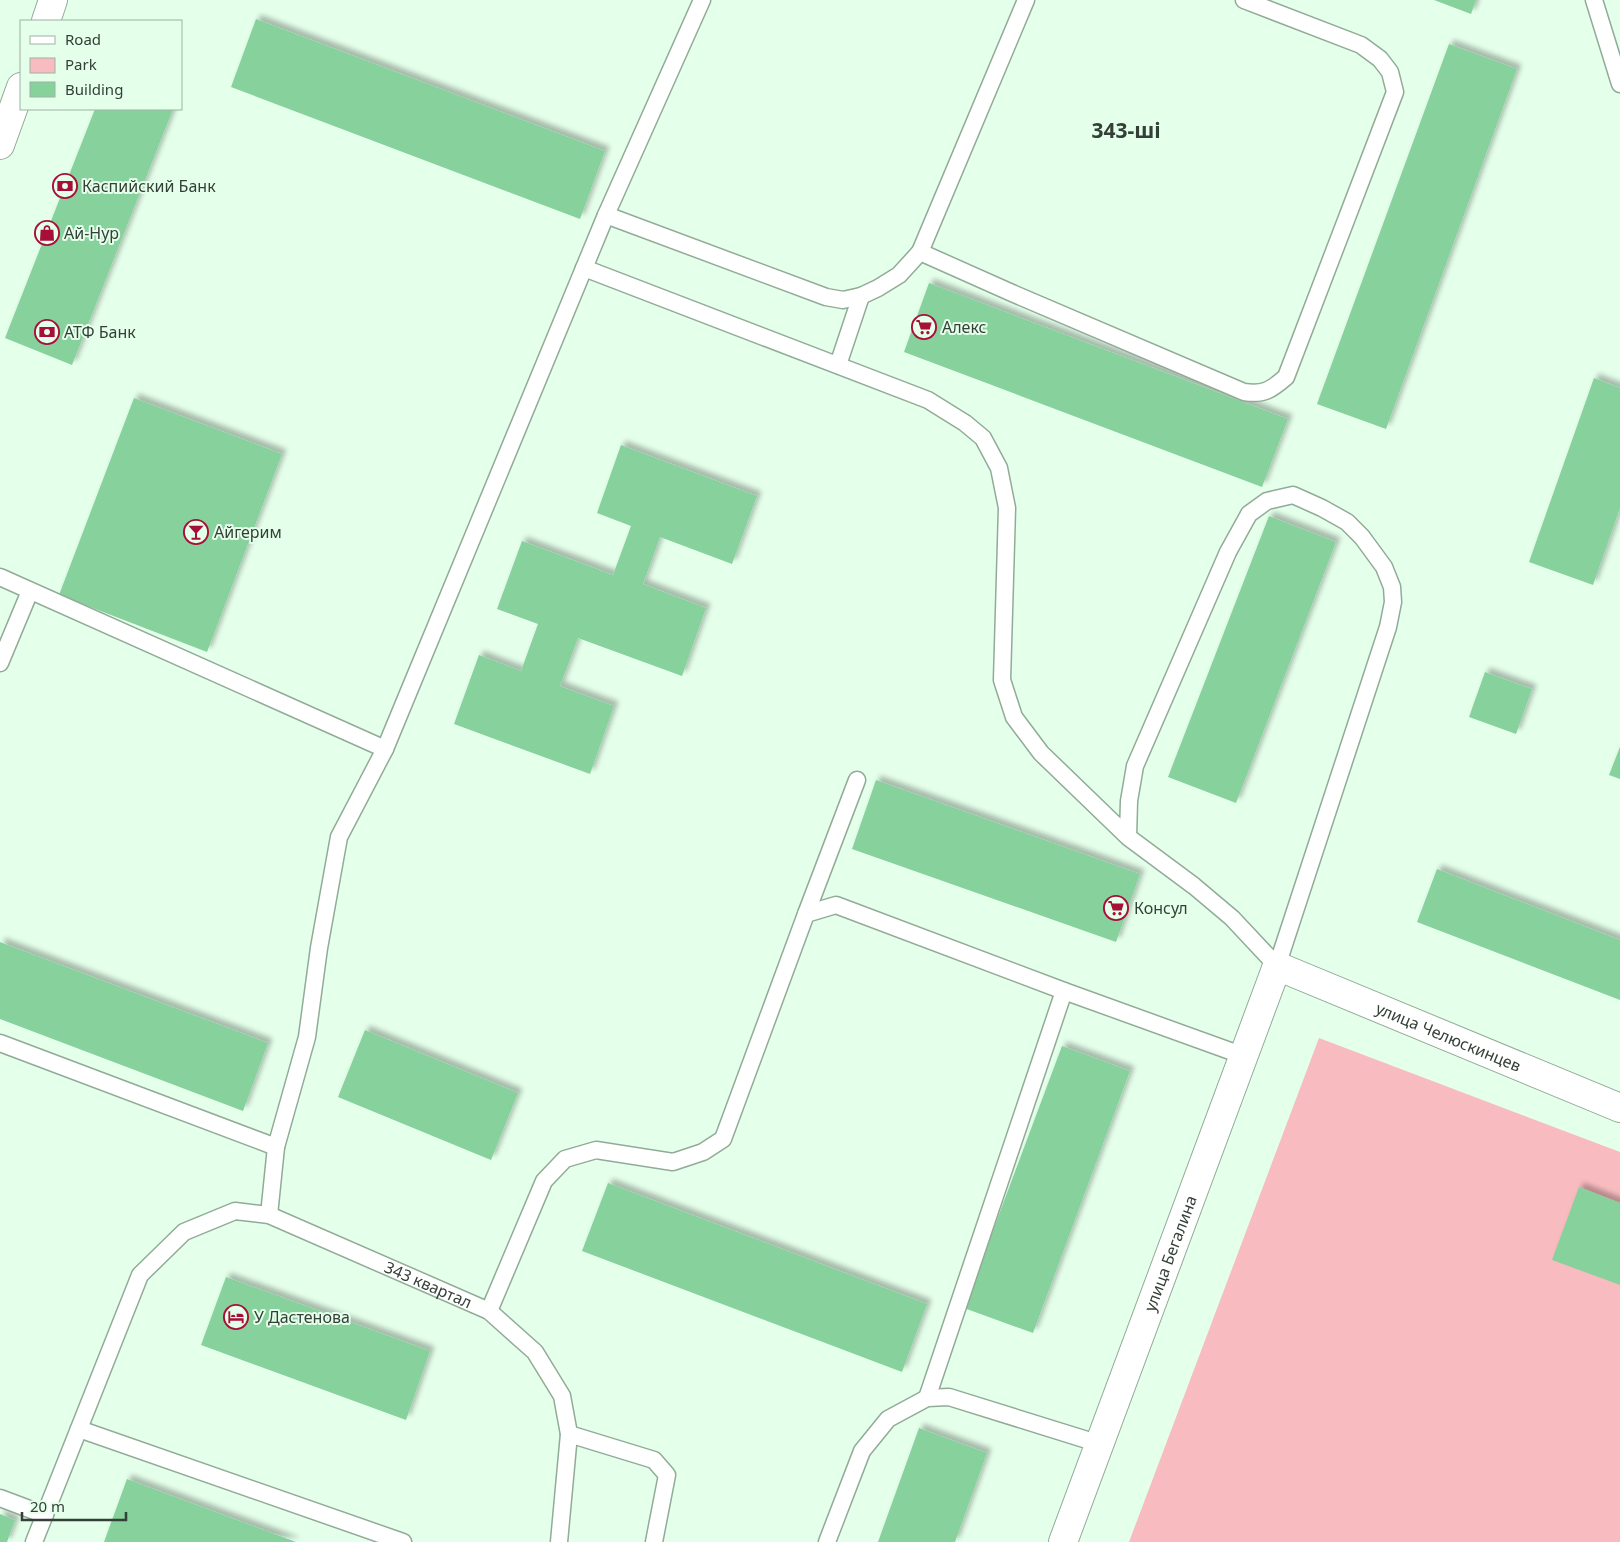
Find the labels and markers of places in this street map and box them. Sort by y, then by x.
bank icon: Каспийский Банк [52,173,78,199]
place label: Каспийский Банк [82,175,216,197]
shop icon: Ай-Нур [34,220,60,246]
place label: Ай-Нур [64,222,119,244]
supermarket icon: Алекс [911,314,937,340]
place label: Алекс [942,316,987,338]
bank icon: АТФ Банк [34,319,60,345]
place label: АТФ Банк [64,321,136,343]
bar icon: Айгерим [183,519,209,545]
place label: Айгерим [214,521,282,543]
supermarket icon: Консул [1103,895,1129,921]
place label: Консул [1134,897,1188,919]
hotel icon: У Дастенова [223,1304,249,1330]
place label: У Дастенова [254,1306,350,1328]

